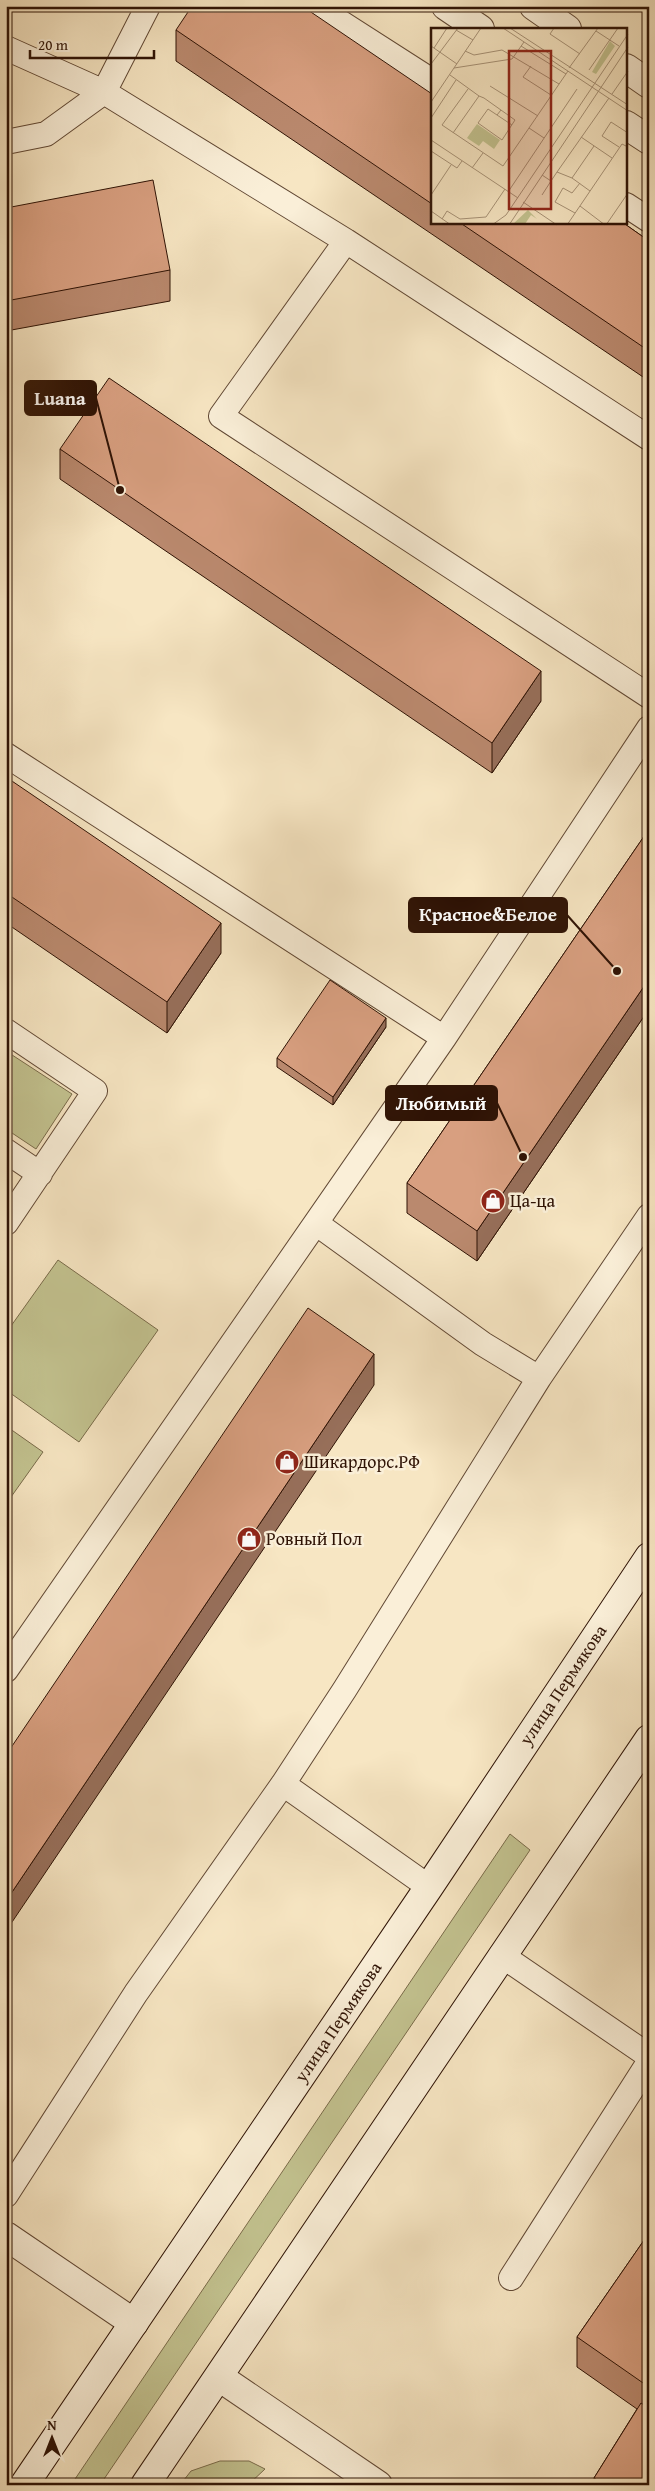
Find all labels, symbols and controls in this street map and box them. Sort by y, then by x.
scale bar [30,28,154,60]
inset map [431,28,628,224]
text: 20 m [38,34,69,55]
callout: Luana [25,381,96,415]
text: Luana [34,384,86,412]
callout: Красное&Белое [409,898,567,932]
text: Красное&Белое [419,900,557,928]
callout: Любимый [386,1086,497,1120]
text: Любимый [395,1089,487,1117]
place label: Ца-ца [510,1187,556,1214]
shop icon: Ца-ца [480,1188,506,1214]
place label: Шикардорс.РФ [304,1448,420,1475]
shop icon: Шикардорс.РФ [274,1449,300,1475]
place label: Ровный Пол [266,1525,362,1552]
shop icon: Ровный Пол [236,1526,262,1552]
street label: улица Пермякова [512,1619,613,1751]
street label: улица Пермякова [287,1956,388,2088]
north arrow [28,2414,78,2464]
text: N [47,2415,57,2435]

